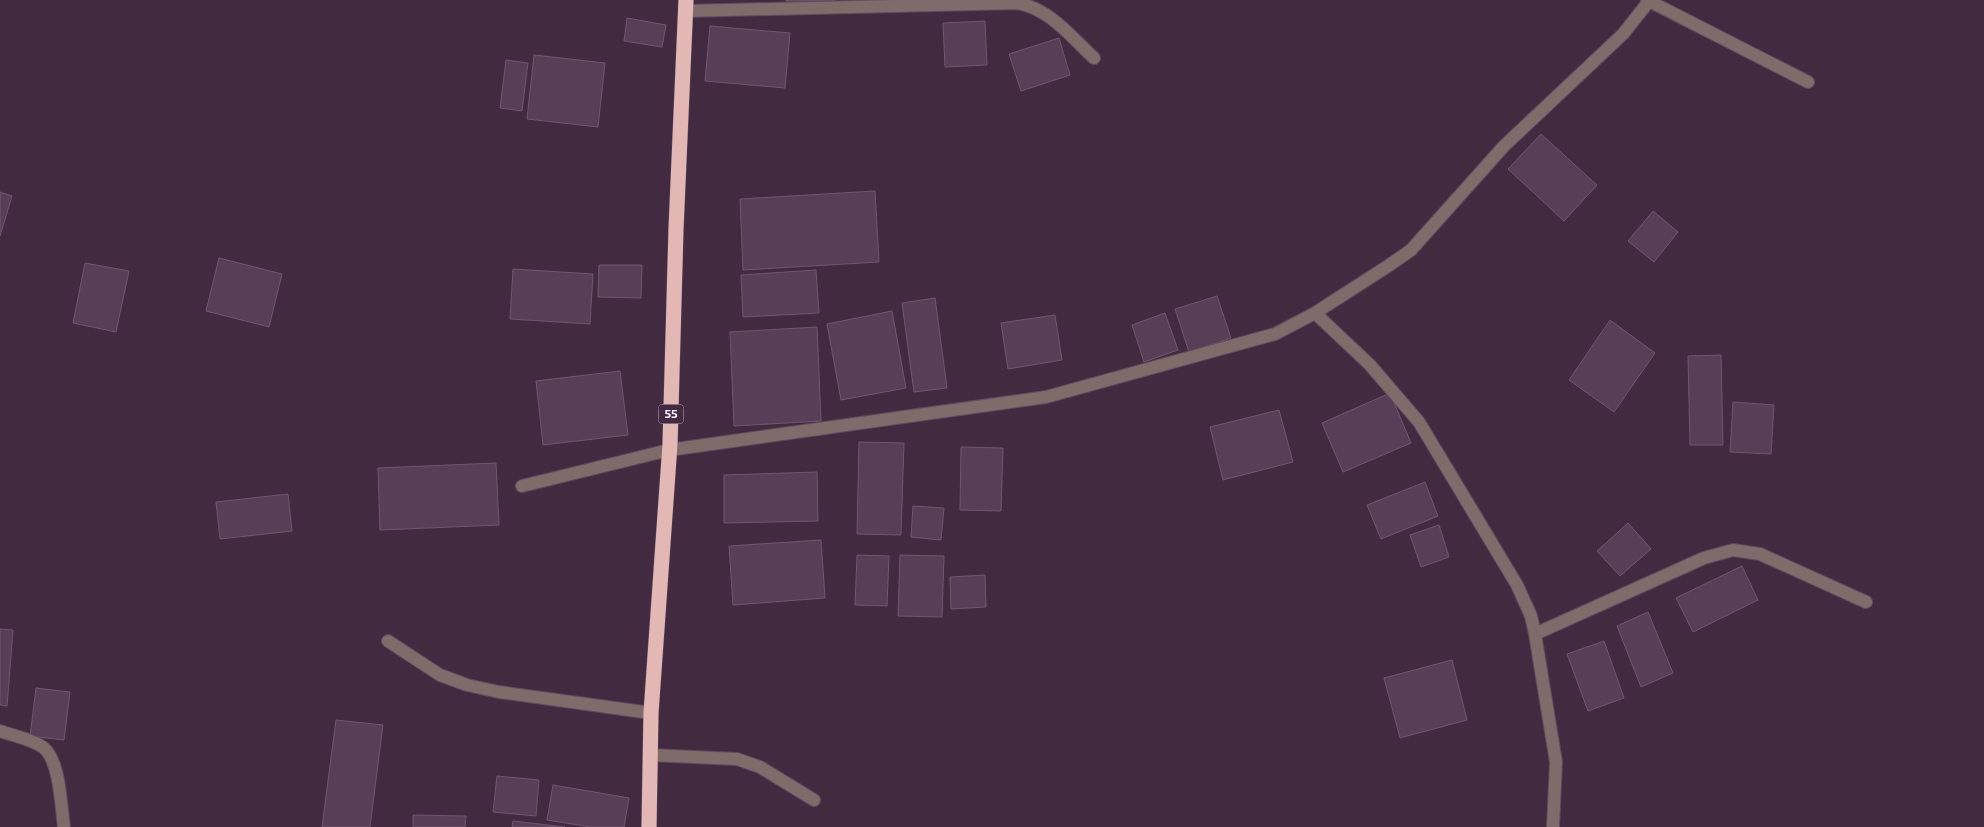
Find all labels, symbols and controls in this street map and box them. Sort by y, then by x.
road number: 55 [658,404,684,424]

